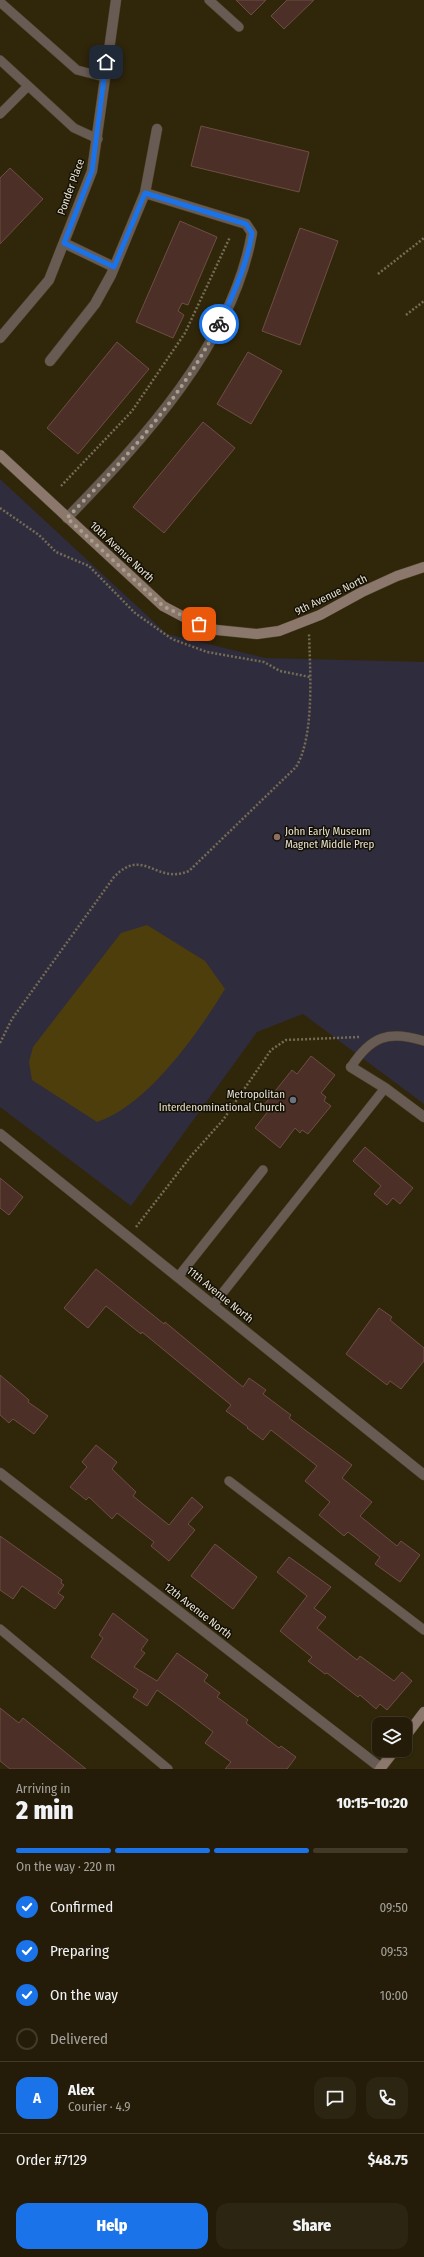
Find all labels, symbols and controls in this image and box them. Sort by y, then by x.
pin [89,45,123,79]
icon: home [95,51,117,73]
street label: Ponder Place [55,157,87,217]
courier [199,304,239,344]
icon: bike [208,313,230,335]
street label: 10th Avenue North [87,519,157,585]
street label: 9th Avenue North [293,572,369,618]
pin [182,607,216,641]
icon: bag [188,613,210,635]
place label: John Early Museum Magnet Middle Prep [285,825,374,851]
marker: John Early Museum Magnet Middle Prep [272,832,282,842]
place label: Metropolitan Interdenominational Church [159,1088,285,1114]
marker: Metropolitan Interdenominational Church [288,1095,298,1105]
street label: 11th Avenue North [184,1264,256,1326]
street label: 12th Avenue North [162,1580,234,1642]
map controls [372,1717,412,1757]
button: layers [372,1717,412,1757]
text: Arriving in [16,1781,70,1796]
text: 10:15–10:20 [336,1794,408,1812]
text: 2 min [16,1795,74,1826]
text: On the way · 220 m [16,1859,115,1874]
icon: check [16,1896,38,1918]
text: Confirmed [50,1898,113,1916]
text: 09:50 [379,1900,408,1915]
icon: check [16,1940,38,1962]
text: Preparing [50,1942,109,1960]
text: 09:53 [380,1944,408,1959]
icon: check [16,1984,38,2006]
text: On the way [50,1986,118,2004]
text: 10:00 [380,1988,408,2003]
text: Delivered [50,2030,108,2048]
button: chat [314,2077,356,2119]
button: phone [366,2077,408,2119]
text: Alex [68,2081,95,2099]
text: A [33,2089,41,2107]
text: Courier · 4.9 [68,2099,131,2114]
text: Order #7129 [16,2151,87,2169]
text: $48.75 [368,2151,408,2169]
button: Help [16,2203,208,2249]
button: Share [216,2203,408,2249]

